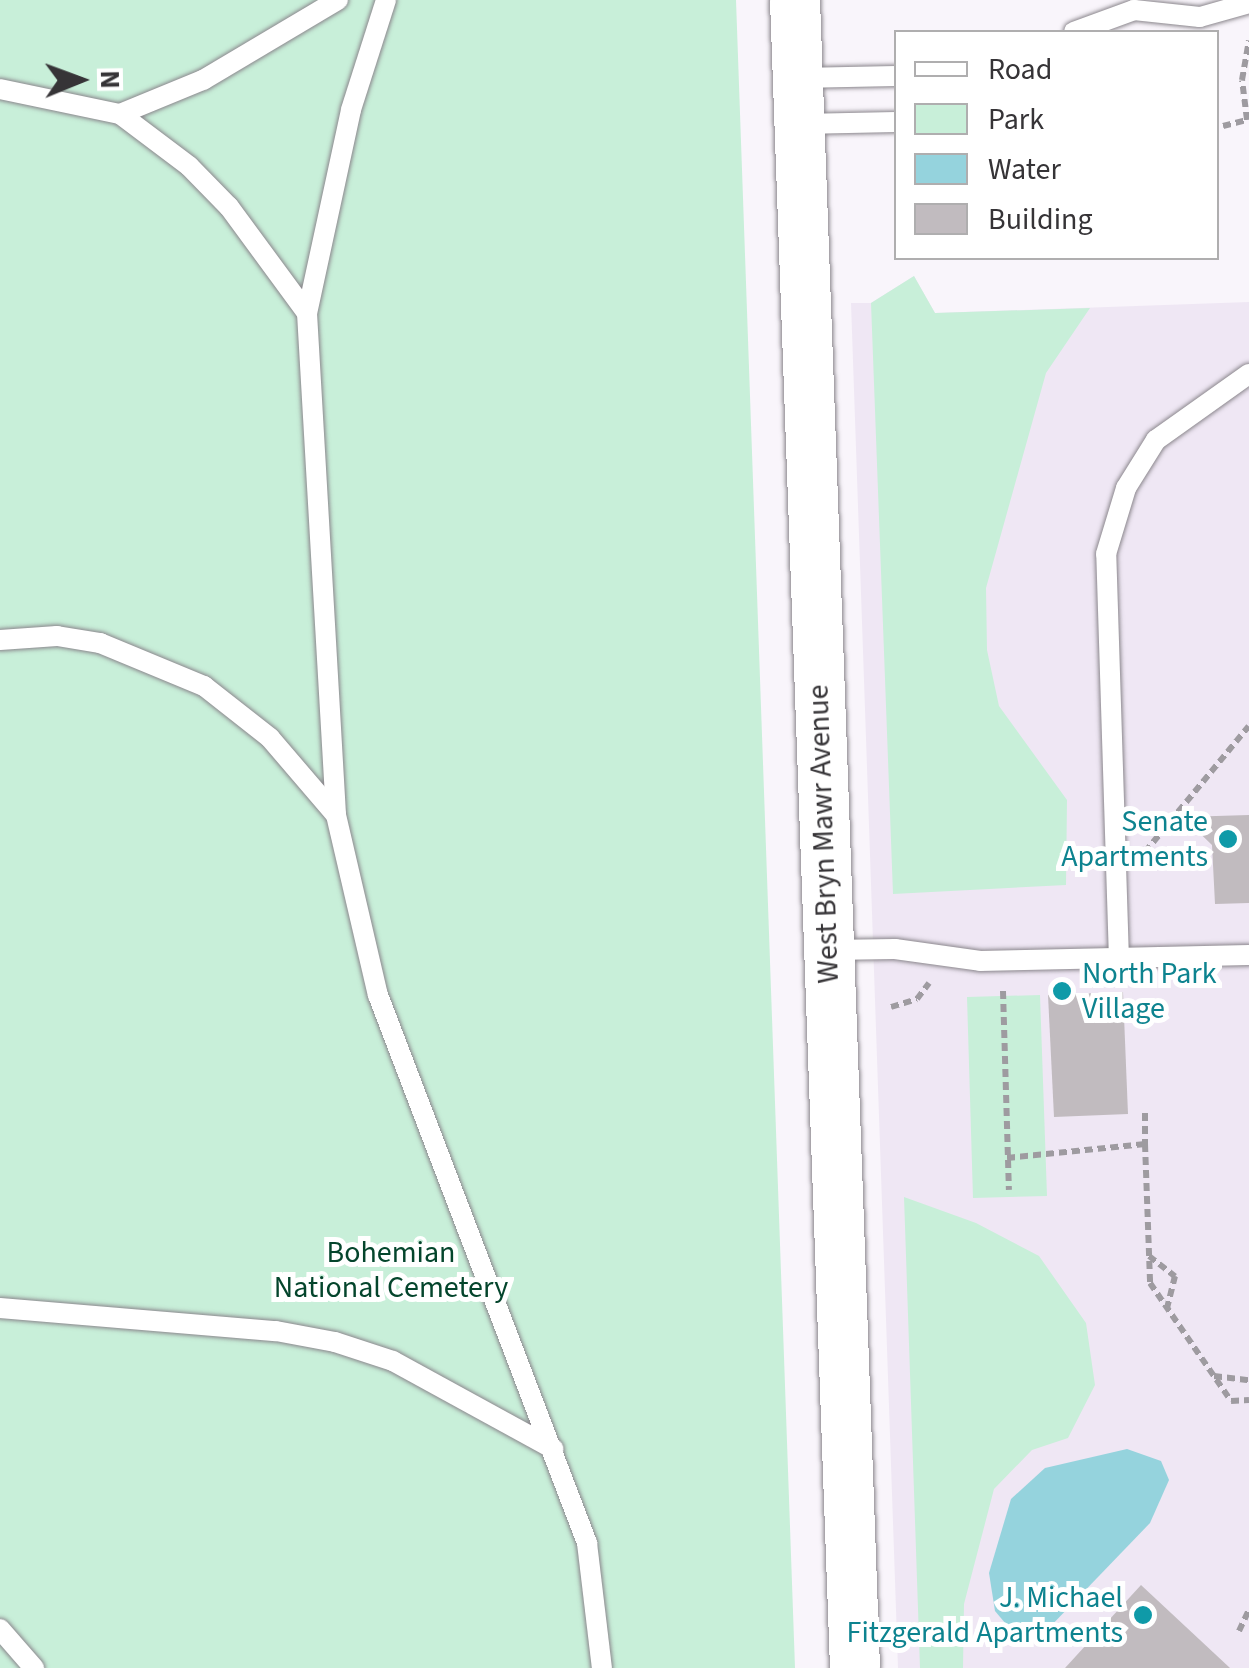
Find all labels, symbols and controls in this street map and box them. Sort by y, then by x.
north arrow [30,30,130,130]
legend [894,30,1219,260]
text: Road [988,48,1052,91]
text: N [90,70,130,89]
text: Park [988,98,1044,141]
text: Water [988,148,1061,191]
text: Building [988,198,1093,241]
street label: West Bryn Mawr Avenue [801,684,847,984]
place label: Senate Apartments [1061,804,1208,874]
marker: Senate Apartments [1217,828,1239,850]
place label: North Park Village [1082,956,1217,1026]
marker: North Park Village [1051,980,1073,1002]
park label: Bohemian National Cemetery [274,1235,508,1306]
place label: J. Michael Fitzgerald Apartments [847,1580,1123,1650]
marker: J. Michael Fitzgerald Apartments [1132,1604,1154,1626]

